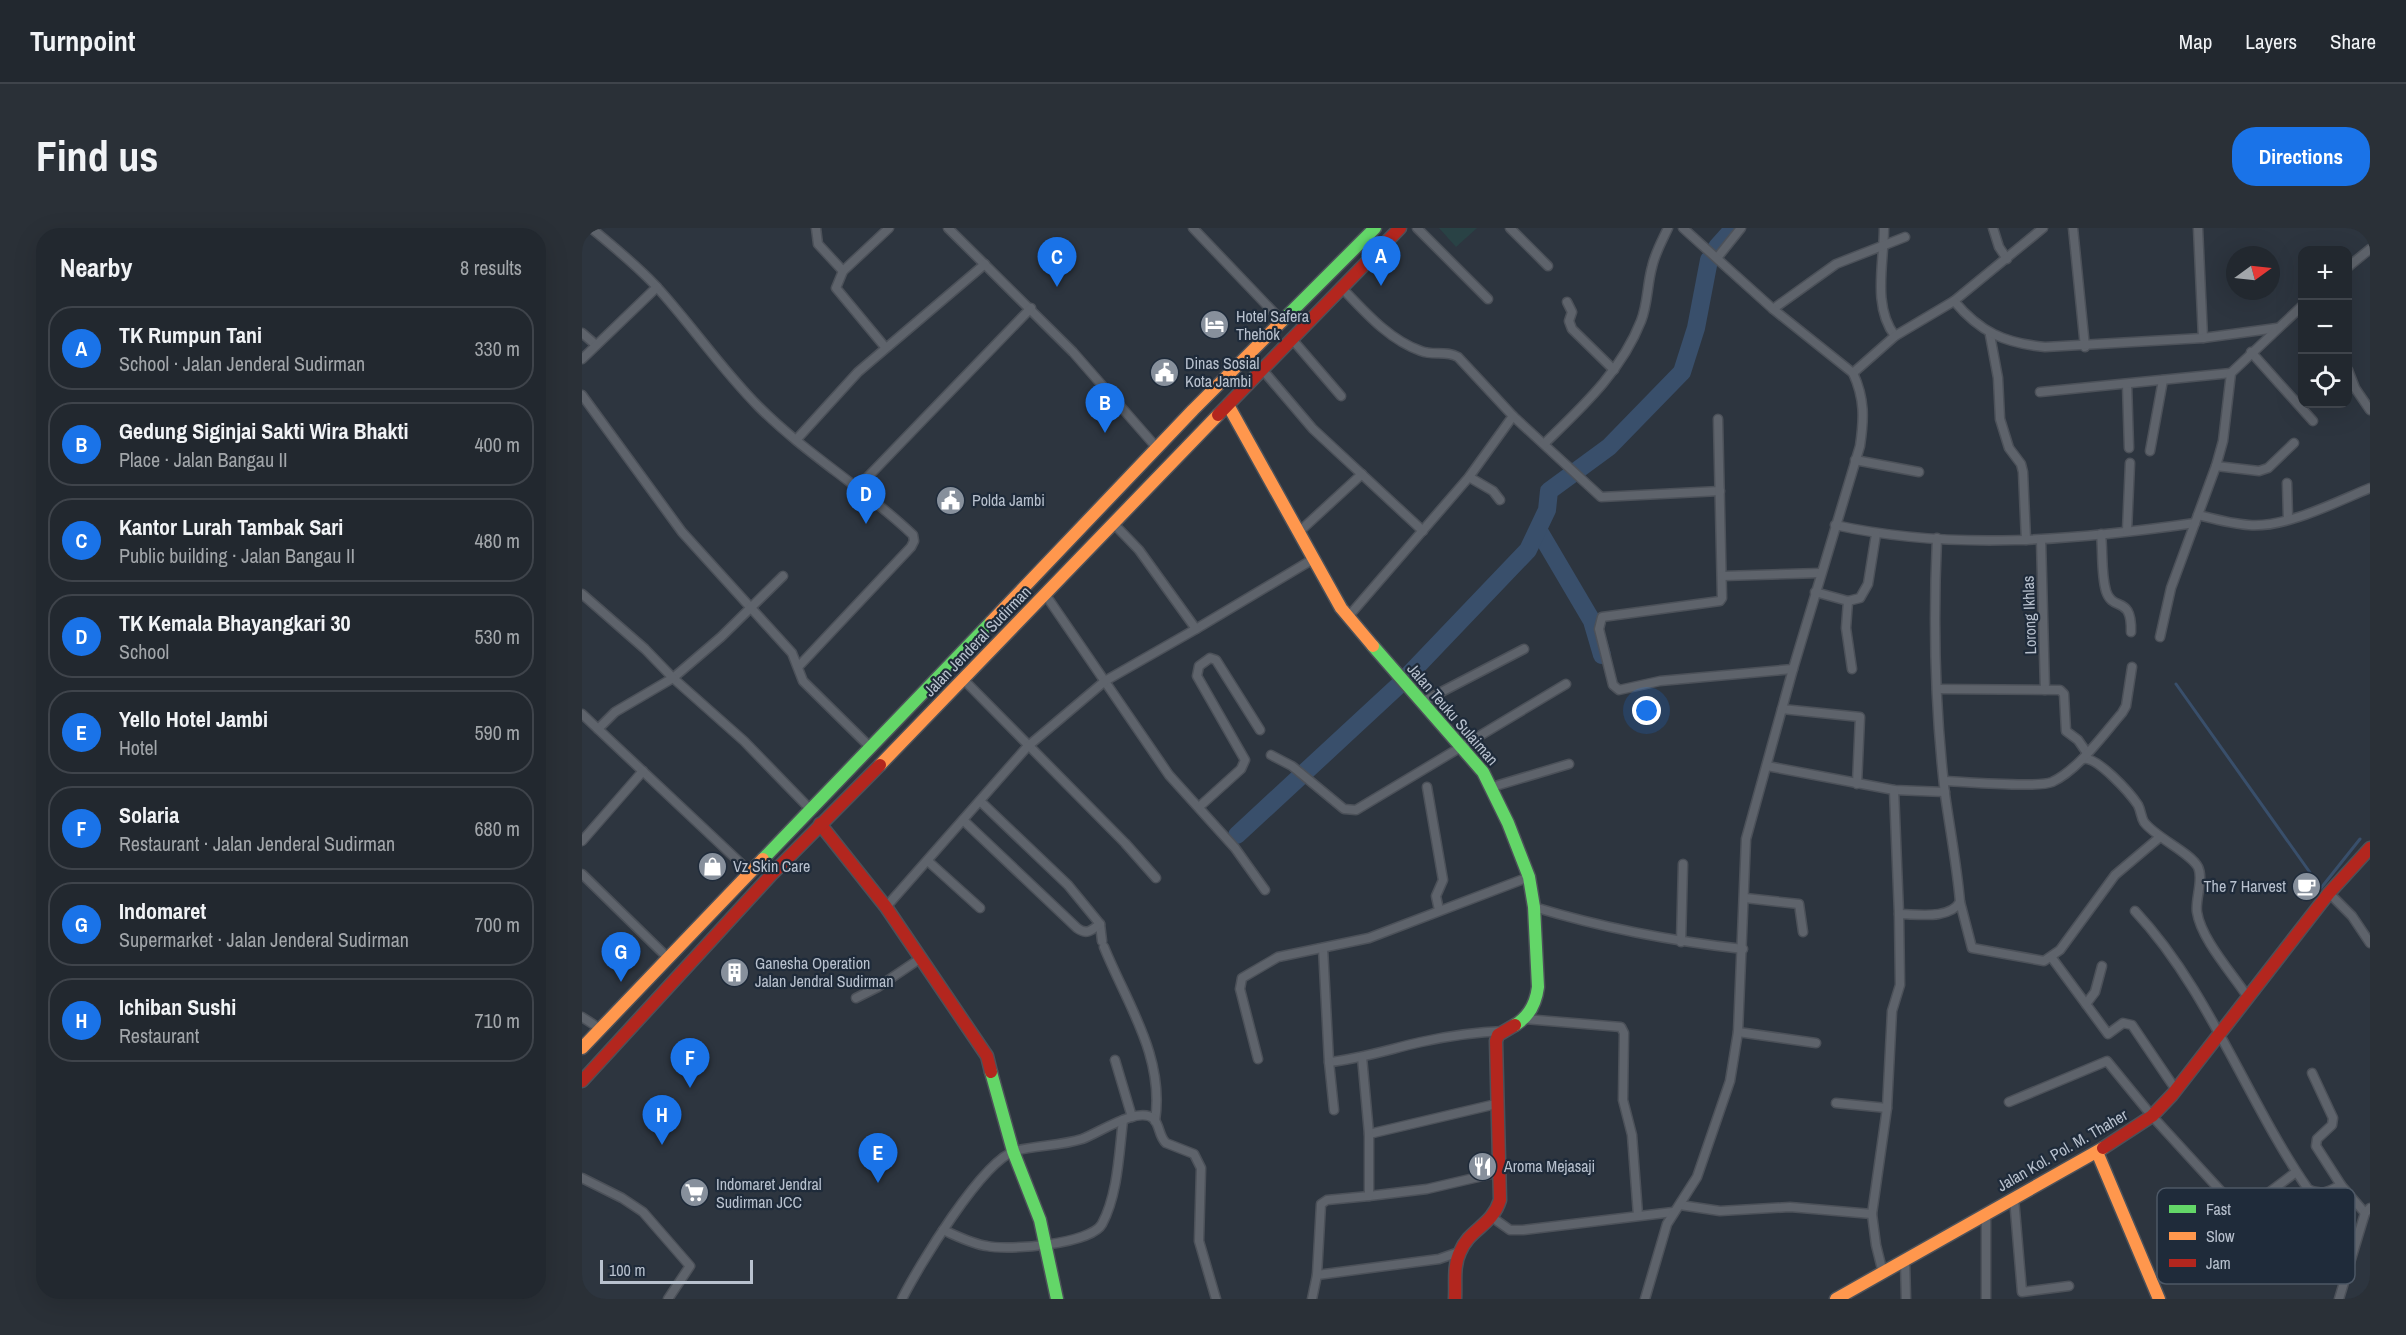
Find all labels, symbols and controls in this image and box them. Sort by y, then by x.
text: Turnpoint [30,22,135,60]
text: Map [2179,27,2212,56]
text: Layers [2245,27,2297,56]
text: Share [2330,27,2376,56]
button: Directions [2232,127,2370,186]
text: Find us [36,128,158,184]
pin: A [1362,236,1400,286]
pin: C [1038,238,1076,287]
north arrow [2226,246,2280,300]
map controls [2298,246,2352,408]
button: + [2298,246,2352,300]
text: Nearby [60,250,132,285]
text: 8 results [460,254,522,281]
button: − [2298,300,2352,354]
place label: Hotel Safera Thehok [1236,305,1310,345]
hotel icon: Hotel Safera Thehok [1199,309,1231,341]
text: TK Rumpun Tani [119,320,262,350]
text: A [76,335,87,362]
text: 330 m [474,335,520,362]
text: School · Jalan Jenderal Sudirman [119,350,365,377]
place label: Dinas Sosial Kota Jambi [1185,352,1259,392]
button: locate [2298,354,2352,408]
public building icon: Dinas Sosial Kota Jambi [1148,356,1180,388]
pin: B [1086,384,1124,433]
text: Gedung Siginjai Sakti Wira Bhakti [119,416,409,446]
text: B [76,431,87,458]
text: 400 m [474,431,520,458]
text: Place · Jalan Bangau II [119,446,288,473]
pin: D [846,474,886,524]
public building icon: Polda Jambi [935,484,967,516]
place label: Polda Jambi [972,489,1045,511]
text: Kantor Lurah Tambak Sari [119,512,343,542]
text: C [76,527,87,554]
text: 480 m [474,527,520,554]
text: Public building · Jalan Bangau II [119,542,355,569]
street label: Lorong Ikhlas [2017,575,2041,655]
street label: Jalan Jenderal Sudirman [918,581,1036,701]
text: TK Kemala Bhayangkari 30 [119,608,351,638]
text: D [76,623,87,650]
text: 530 m [474,623,520,650]
text: School [119,638,169,665]
street label: Jalan Teuku Sulaiman [1402,658,1504,770]
your location [1632,696,1661,725]
text: Yello Hotel Jambi [119,704,268,734]
text: E [76,719,87,746]
text: 590 m [474,719,520,746]
text: Hotel [119,734,157,761]
text: Solaria [119,800,179,830]
text: F [76,815,87,842]
text: 680 m [474,815,520,842]
text: Restaurant · Jalan Jenderal Sudirman [119,830,395,857]
shop icon: Vz Skin Care [696,850,728,882]
place label: Vz Skin Care [733,855,810,877]
cafe icon: The 7 Harvest [2291,870,2323,902]
place label: The 7 Harvest [2204,875,2286,897]
text: Indomaret [119,896,206,926]
text: G [75,911,88,938]
text: 700 m [474,911,520,938]
text: Supermarket · Jalan Jenderal Sudirman [119,926,409,953]
pin: G [602,932,640,982]
place label: Ganesha Operation Jalan Jendral Sudirman [755,952,894,992]
building icon: Ganesha Operation Jalan Jendral Sudirman [718,956,750,988]
text: Ichiban Sushi [119,992,236,1022]
text: H [76,1007,87,1034]
text: 710 m [474,1007,520,1034]
text: Restaurant [119,1022,199,1049]
pin: F [670,1038,710,1088]
pin: H [642,1096,682,1145]
street label: Jalan Kol. Pol. M. Thaher [1993,1103,2132,1196]
pin: E [858,1134,898,1183]
restaurant icon: Aroma Mejasaji [1467,1150,1499,1182]
place label: Aroma Mejasaji [1503,1155,1595,1177]
place label: Indomaret Jendral Sudirman JCC [716,1173,822,1213]
supermarket icon: Indomaret Jendral Sudirman JCC [679,1177,711,1209]
legend [2157,1188,2355,1284]
text: Fast [2206,1198,2231,1220]
text: Slow [2206,1225,2235,1247]
text: Jam [2206,1252,2231,1274]
scale bar [600,1257,753,1284]
text: 100 m [609,1259,645,1281]

